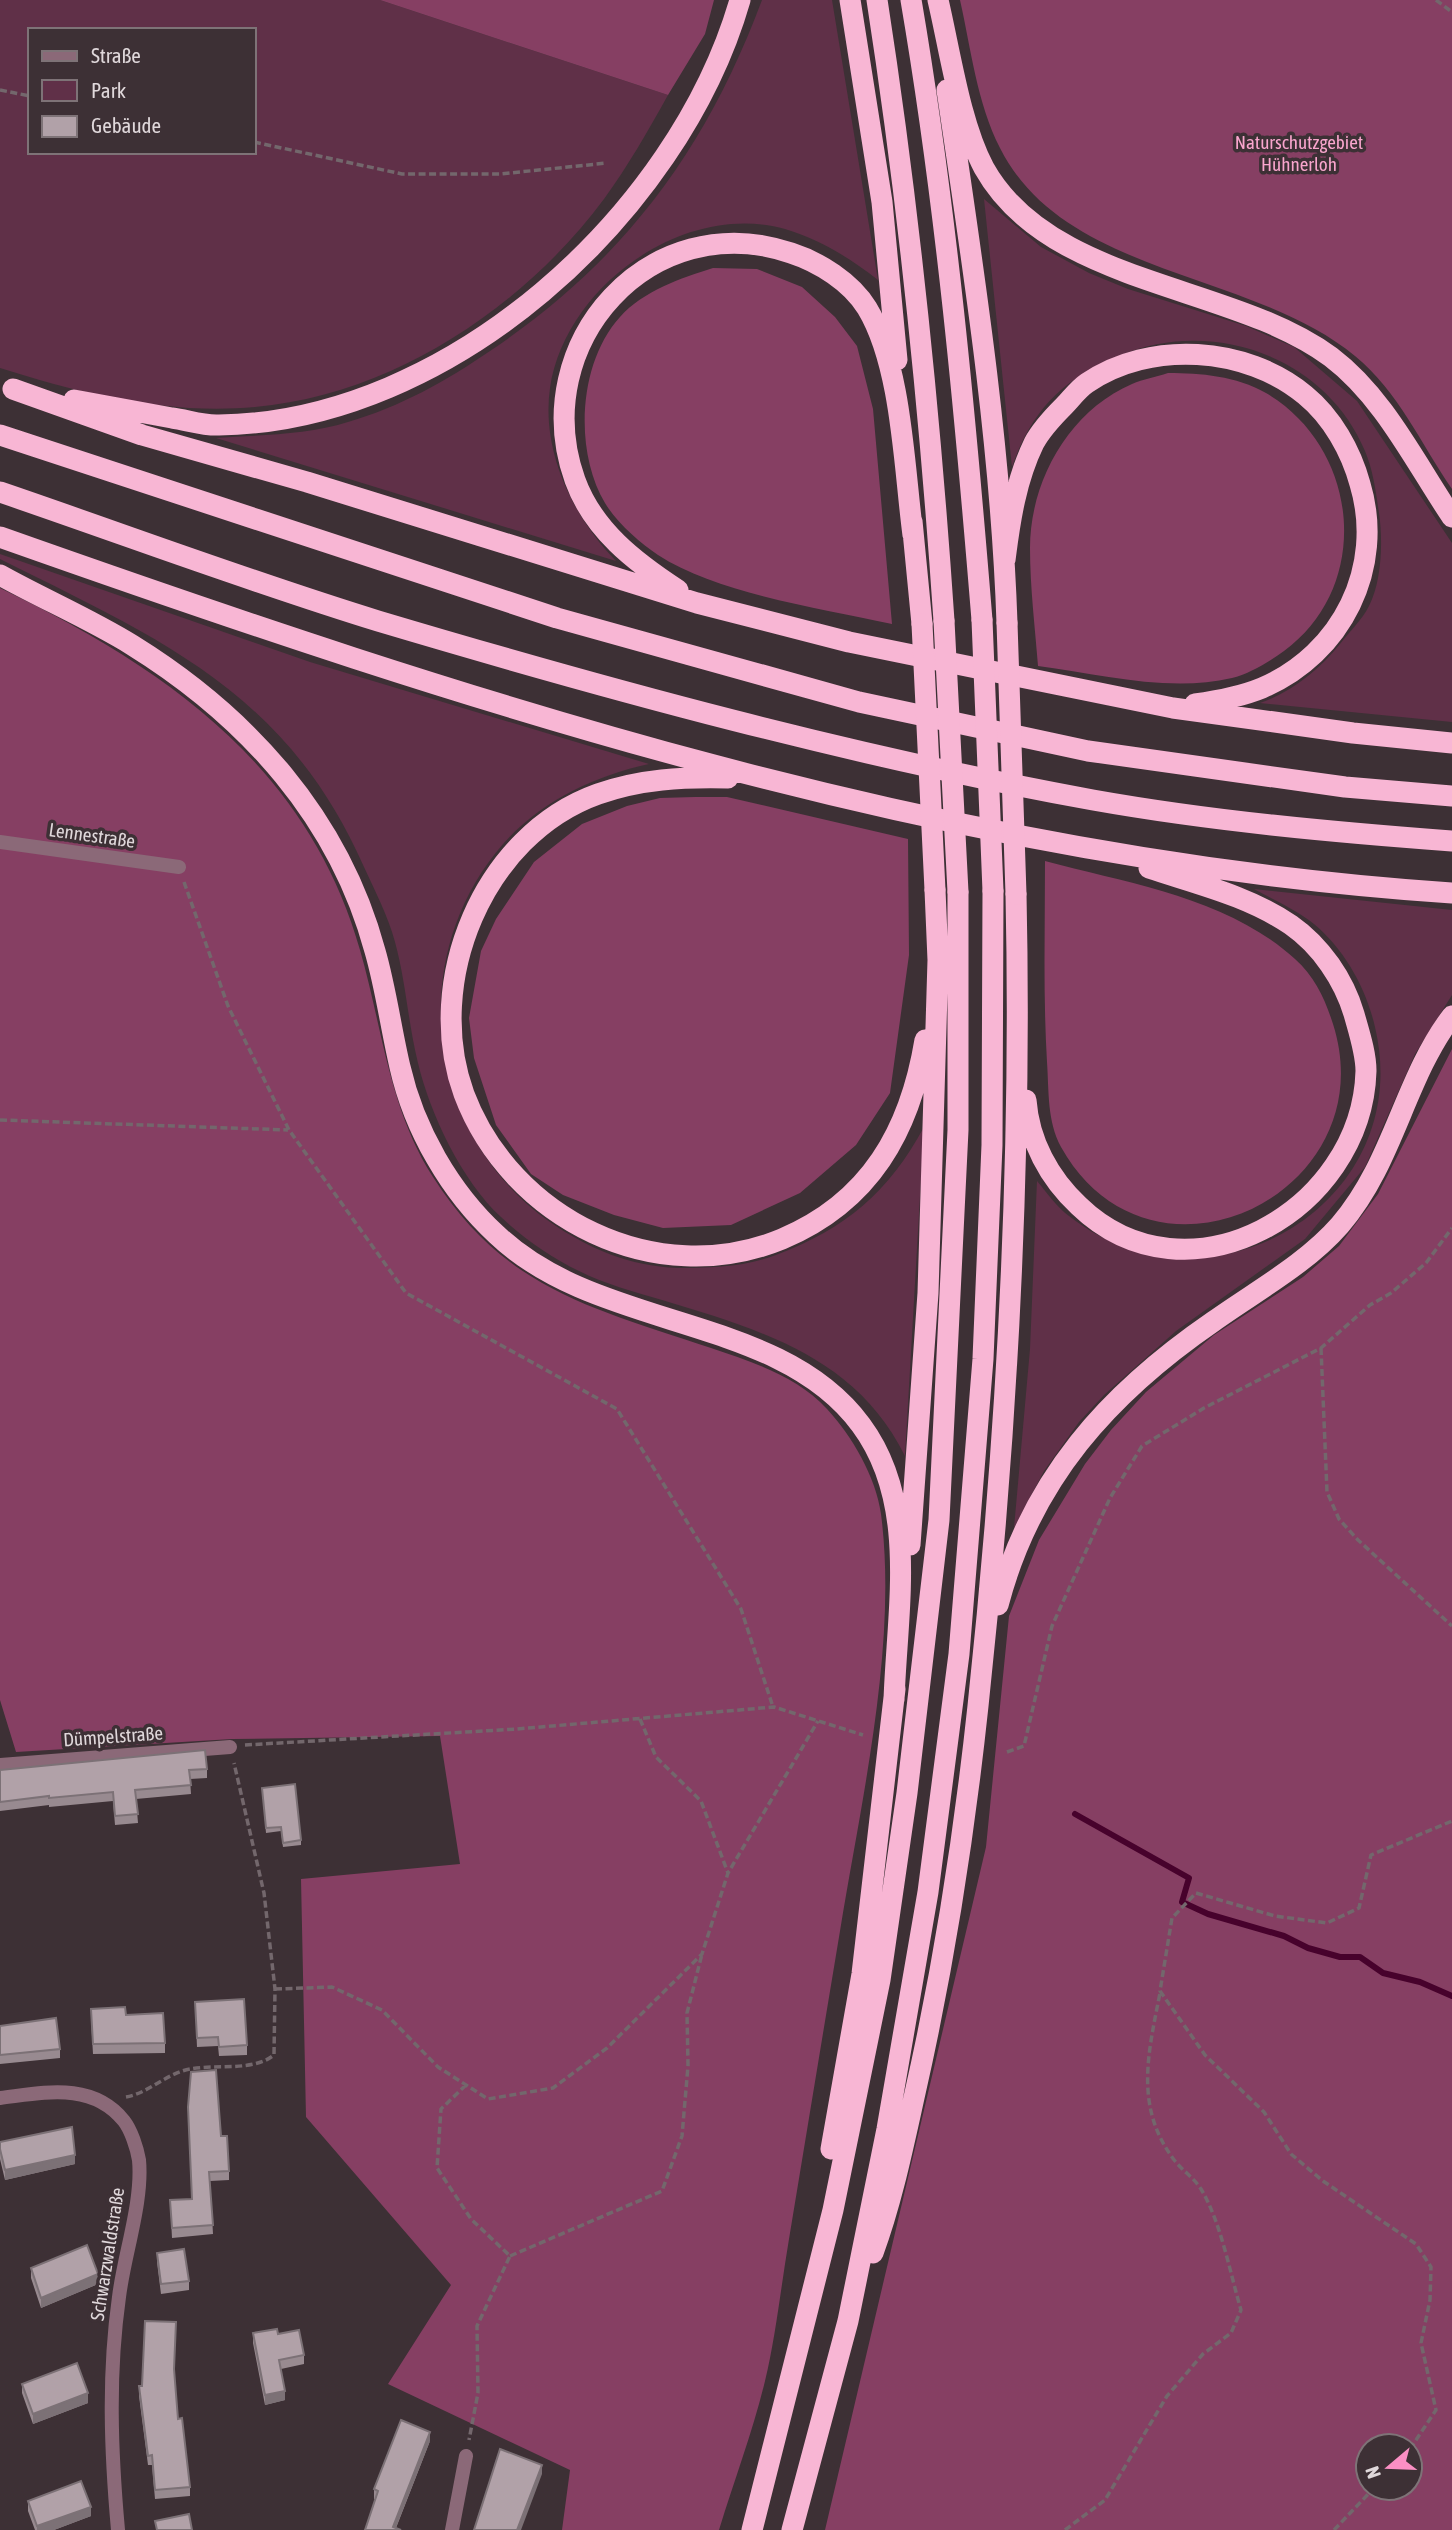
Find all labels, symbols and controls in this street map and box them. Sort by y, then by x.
legend [28,28,256,154]
text: Straße [91,43,141,67]
text: Park [91,78,126,102]
text: Gebäude [91,113,161,137]
park label: Naturschutzgebiet Hühnerloh [1235,131,1363,175]
street label: Lennestraße [47,818,137,852]
street label: Dümpelstraße [62,1722,164,1750]
street label: Schwarzwaldstraße [86,2186,128,2322]
north arrow [1354,2432,1424,2502]
text: N [1361,2464,1385,2481]

